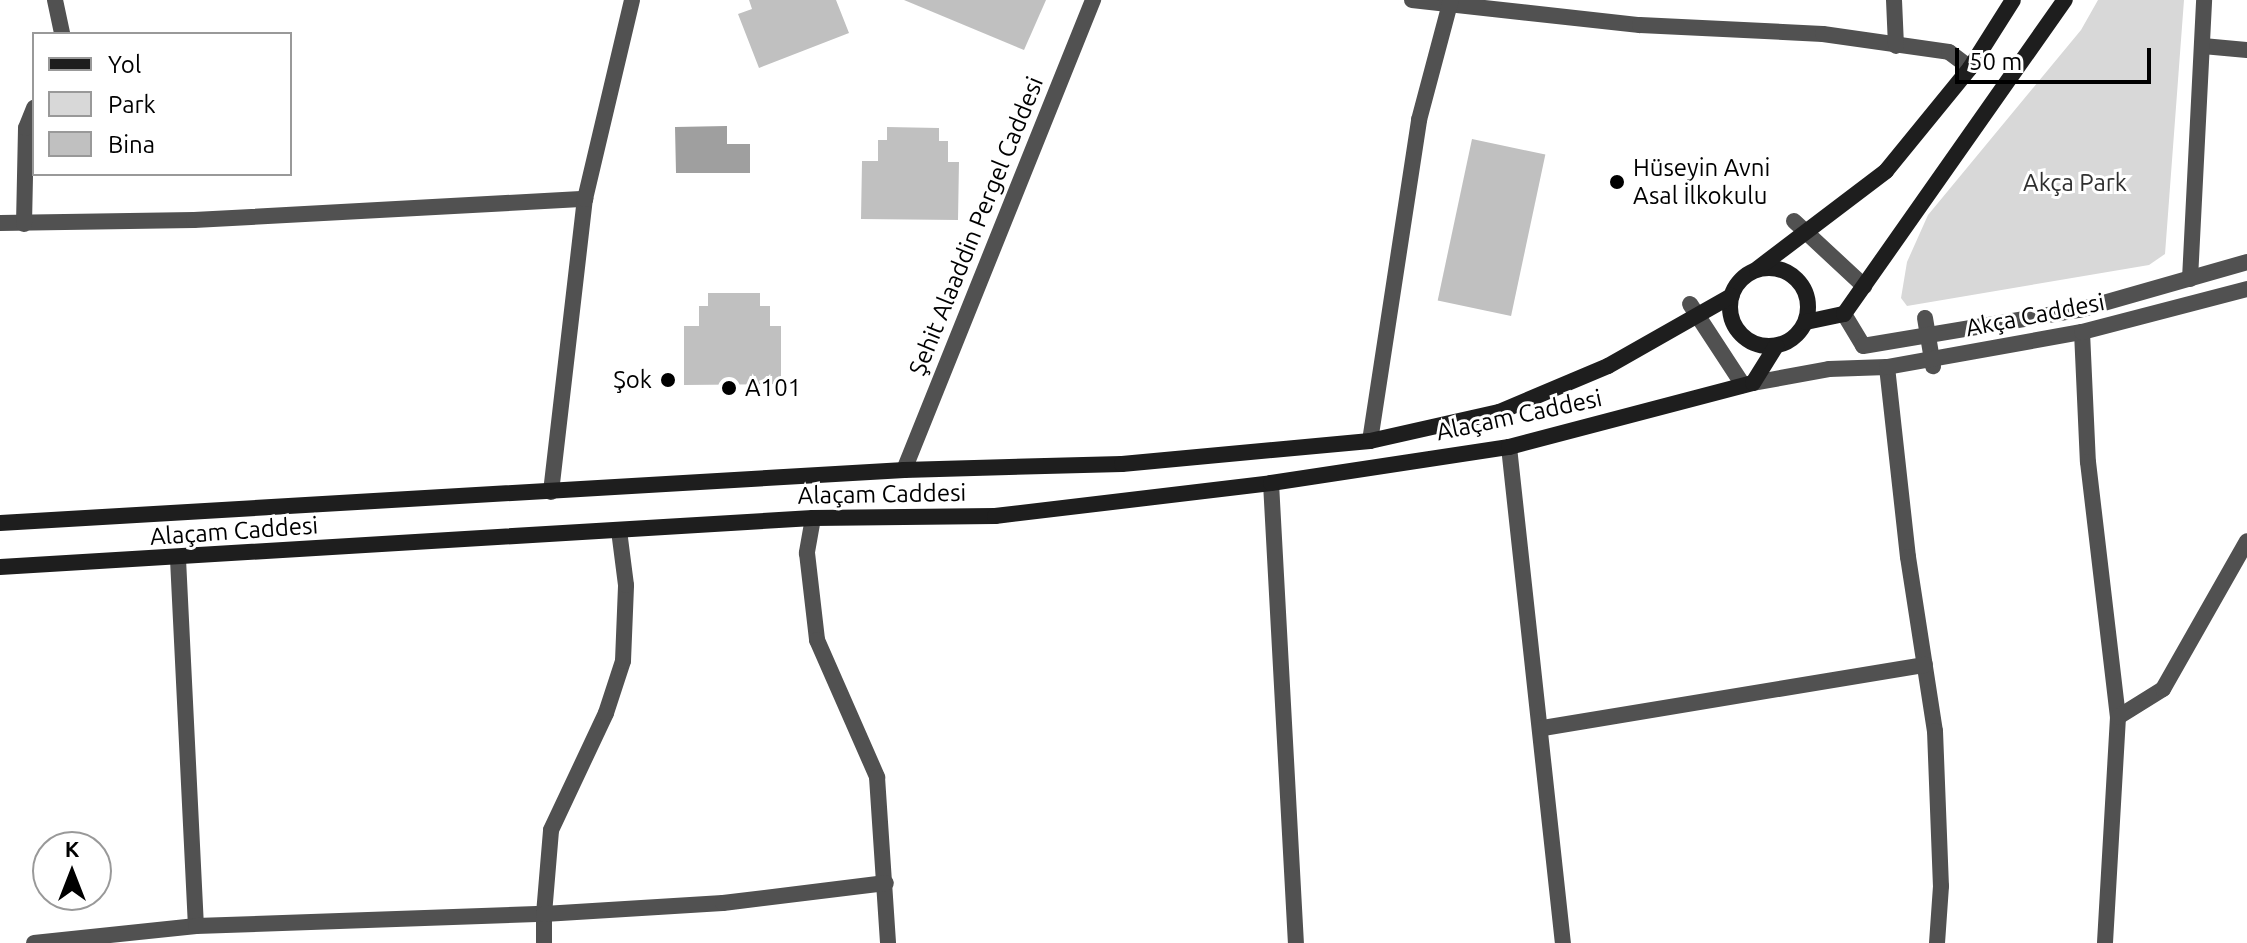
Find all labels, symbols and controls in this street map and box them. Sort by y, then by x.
legend [32,32,292,176]
scale bar [1959,32,2155,82]
text: 50 m [1969,48,2022,75]
text: Yol [108,51,141,78]
street label: Şehit Alaaddin Pergel Caddesi [903,72,1049,380]
text: Park [108,91,156,118]
text: Bina [108,131,155,158]
place label: Hüseyin Avni Asal İlkokulu [1633,154,1770,210]
park label: Akça Park [2023,169,2127,197]
marker: Hüseyin Avni Asal İlkokulu [1608,173,1626,191]
street label: Akça Caddesi [1963,287,2107,343]
place label: Şok [613,366,652,394]
marker: Şok [659,371,677,389]
place label: A101 [745,374,801,402]
marker: A101 [720,379,738,397]
street label: Alaçam Caddesi [1434,383,1604,447]
street label: Alaçam Caddesi [797,478,967,510]
street label: Alaçam Caddesi [149,511,319,551]
north arrow [32,831,112,911]
text: K [65,836,79,861]

